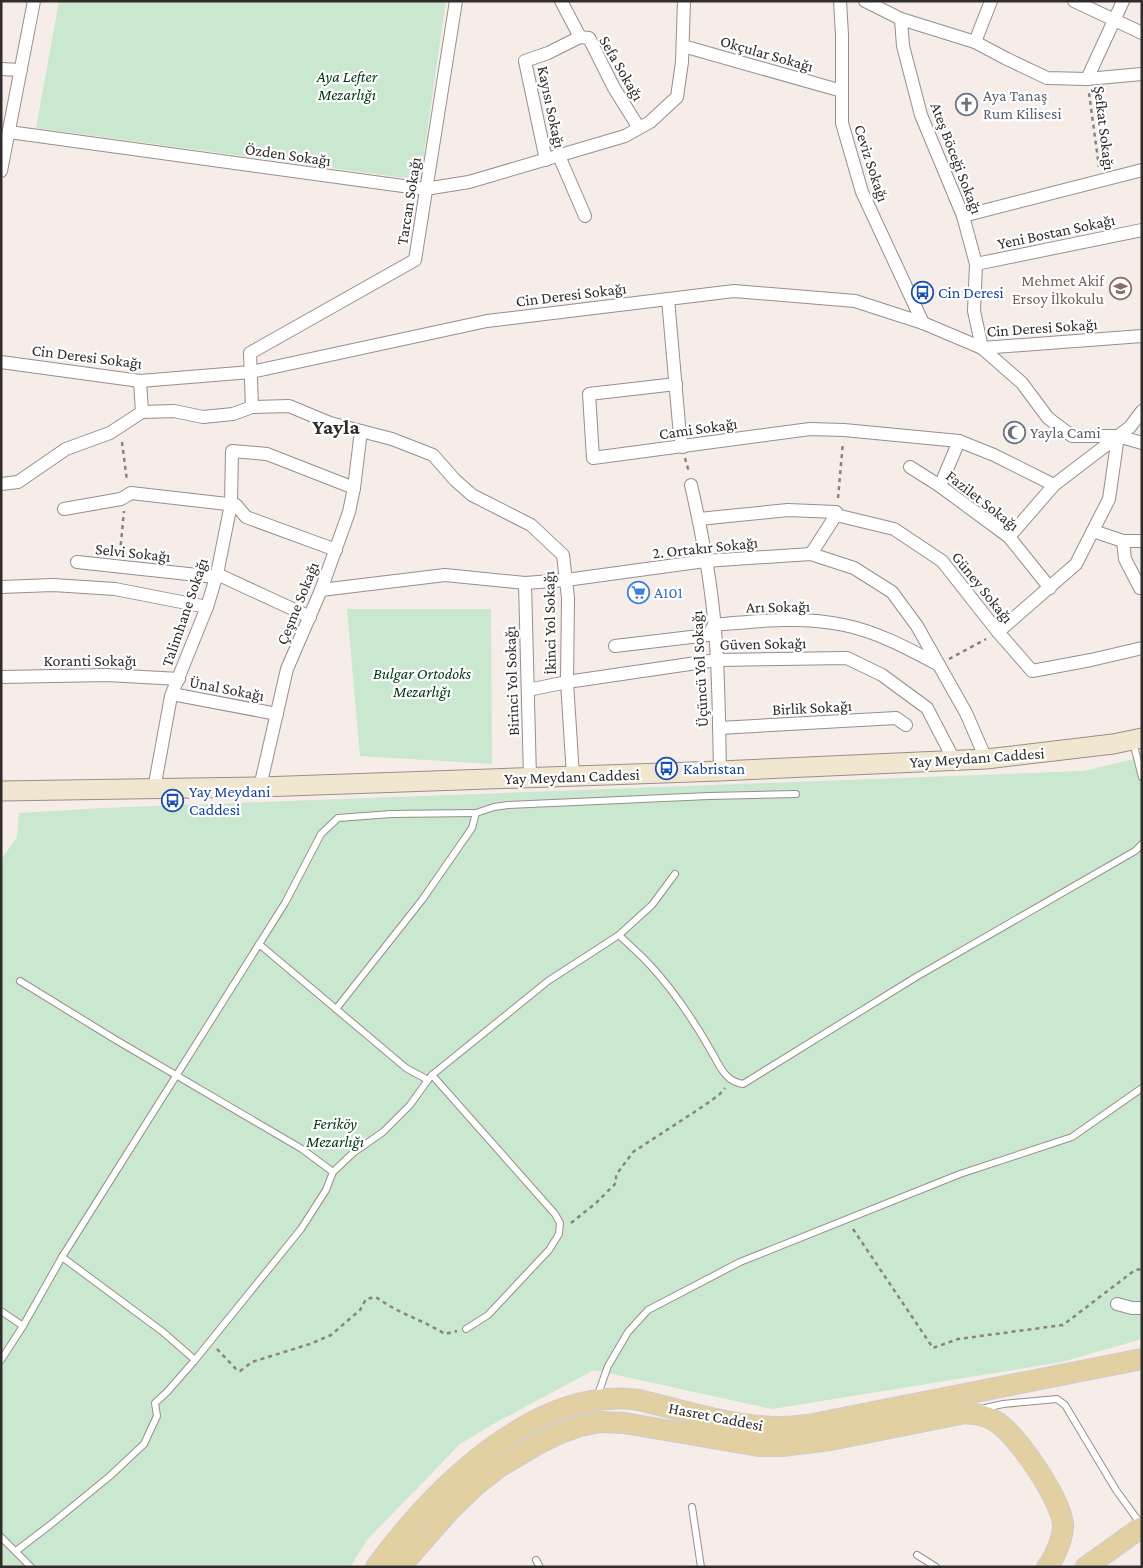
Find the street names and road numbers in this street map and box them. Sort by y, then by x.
street label: Okçular Sokağı [718,32,815,76]
street label: Sefa Sokağı [595,33,647,104]
street label: Kayısı Sokağı [534,64,569,150]
street label: Şefkat Sokağı [1090,85,1118,171]
street label: Ateş Böceği Sokağı [927,100,986,217]
street label: Ceviz Sokağı [850,122,892,204]
street label: Özden Sokağı [244,140,332,170]
street label: Tarcan Sokağı [393,156,425,246]
street label: Yeni Bostan Sokağı [996,211,1117,253]
street label: Cin Deresi Sokağı [515,279,627,311]
street label: Cin Deresi Sokağı [986,315,1098,341]
street label: Cin Deresi Sokağı [31,341,143,373]
street label: Cami Sokağı [658,415,739,443]
street label: Fazilet Sokağı [942,467,1022,535]
street label: 2. Ortakır Sokağı [651,533,759,562]
street label: Selvi Sokağı [94,540,171,566]
street label: Güney Sokağı [948,548,1017,627]
street label: Talimhane Sokağı [158,556,212,669]
street label: Çeşme Sokağı [273,559,323,647]
street label: İkinci Yol Sokağı [540,571,560,675]
street label: Arı Sokağı [746,597,810,617]
street label: Üçüncü Yol Sokağı [688,610,712,728]
street label: Birinci Yol Sokağı [501,626,523,736]
street label: Güven Sokağı [719,634,807,654]
street label: Koranti Sokağı [43,652,137,670]
street label: Ünal Sokağı [188,673,266,705]
street label: Birlik Sokağı [772,697,852,719]
street label: Yay Meydanı Caddesi [909,744,1045,772]
street label: Yay Meydanı Caddesi [504,766,640,788]
street label: Hasret Caddesi [667,1399,765,1434]

